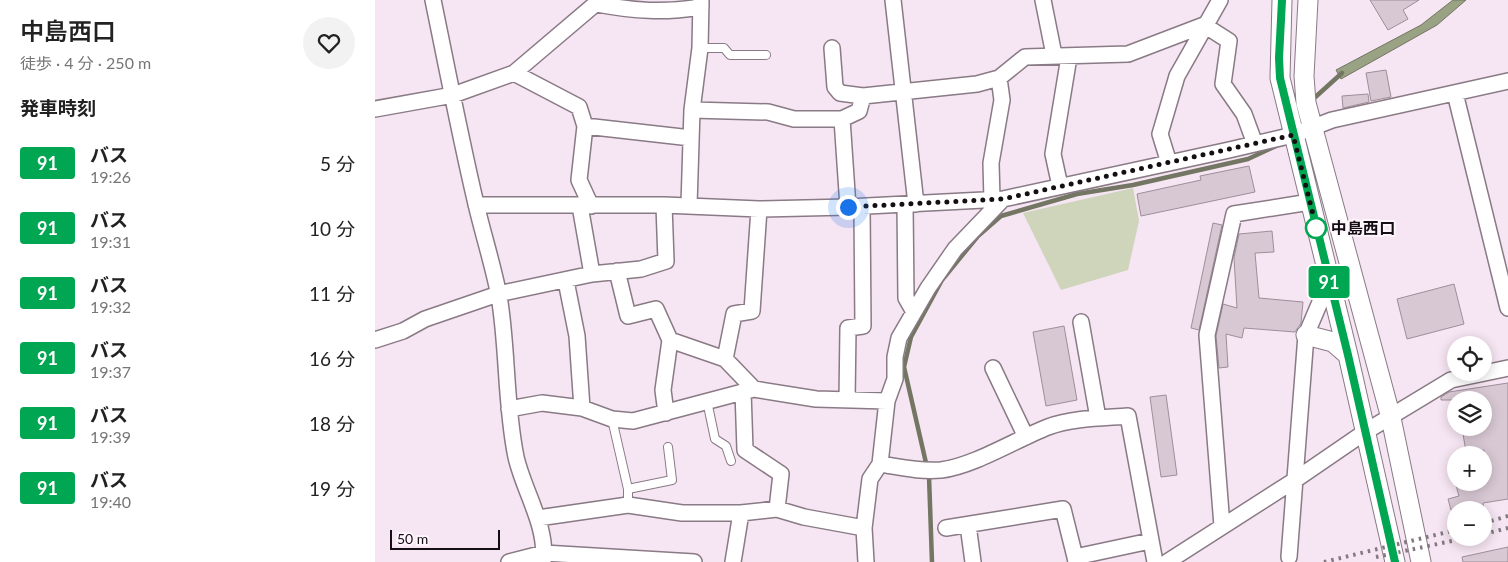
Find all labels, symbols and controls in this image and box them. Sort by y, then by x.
text: 中島西口 [20,16,116,45]
button: heart [303,17,355,69]
text: 徒歩 · 4 分 · 250 m [20,53,151,72]
text: 発車時刻 [20,96,96,119]
text: バス [90,143,128,166]
text: 91 [37,152,58,174]
text: 5 分 [320,152,355,175]
text: 19:26 [90,167,131,186]
your location [836,195,861,220]
text: バス [90,208,128,231]
text: 91 [37,217,58,239]
text: 10 分 [309,217,355,240]
marker: 中島西口 [1305,217,1327,239]
place label: 中島西口 [1331,218,1395,237]
text: 19:31 [90,232,131,251]
line badge: 91 [1307,266,1351,298]
text: 91 [1319,271,1339,293]
text: バス [90,273,128,296]
text: 91 [37,282,58,304]
text: 11 分 [309,282,355,305]
text: 19:32 [90,297,131,316]
map controls [1447,336,1492,546]
button: locate [1447,336,1492,381]
text: バス [90,338,128,361]
text: 91 [37,347,58,369]
text: 16 分 [309,347,355,370]
text: 19:37 [90,362,131,381]
button: layers [1447,391,1492,436]
text: バス [90,403,128,426]
text: 91 [37,412,58,434]
text: 18 分 [309,412,355,435]
text: 19:39 [90,427,131,446]
button: + [1447,446,1492,491]
text: バス [90,468,128,491]
text: 91 [37,477,58,499]
text: 19 分 [309,477,355,500]
text: 19:40 [90,492,131,511]
button: − [1447,501,1492,546]
scale bar [390,527,500,550]
text: 50 m [397,530,428,547]

